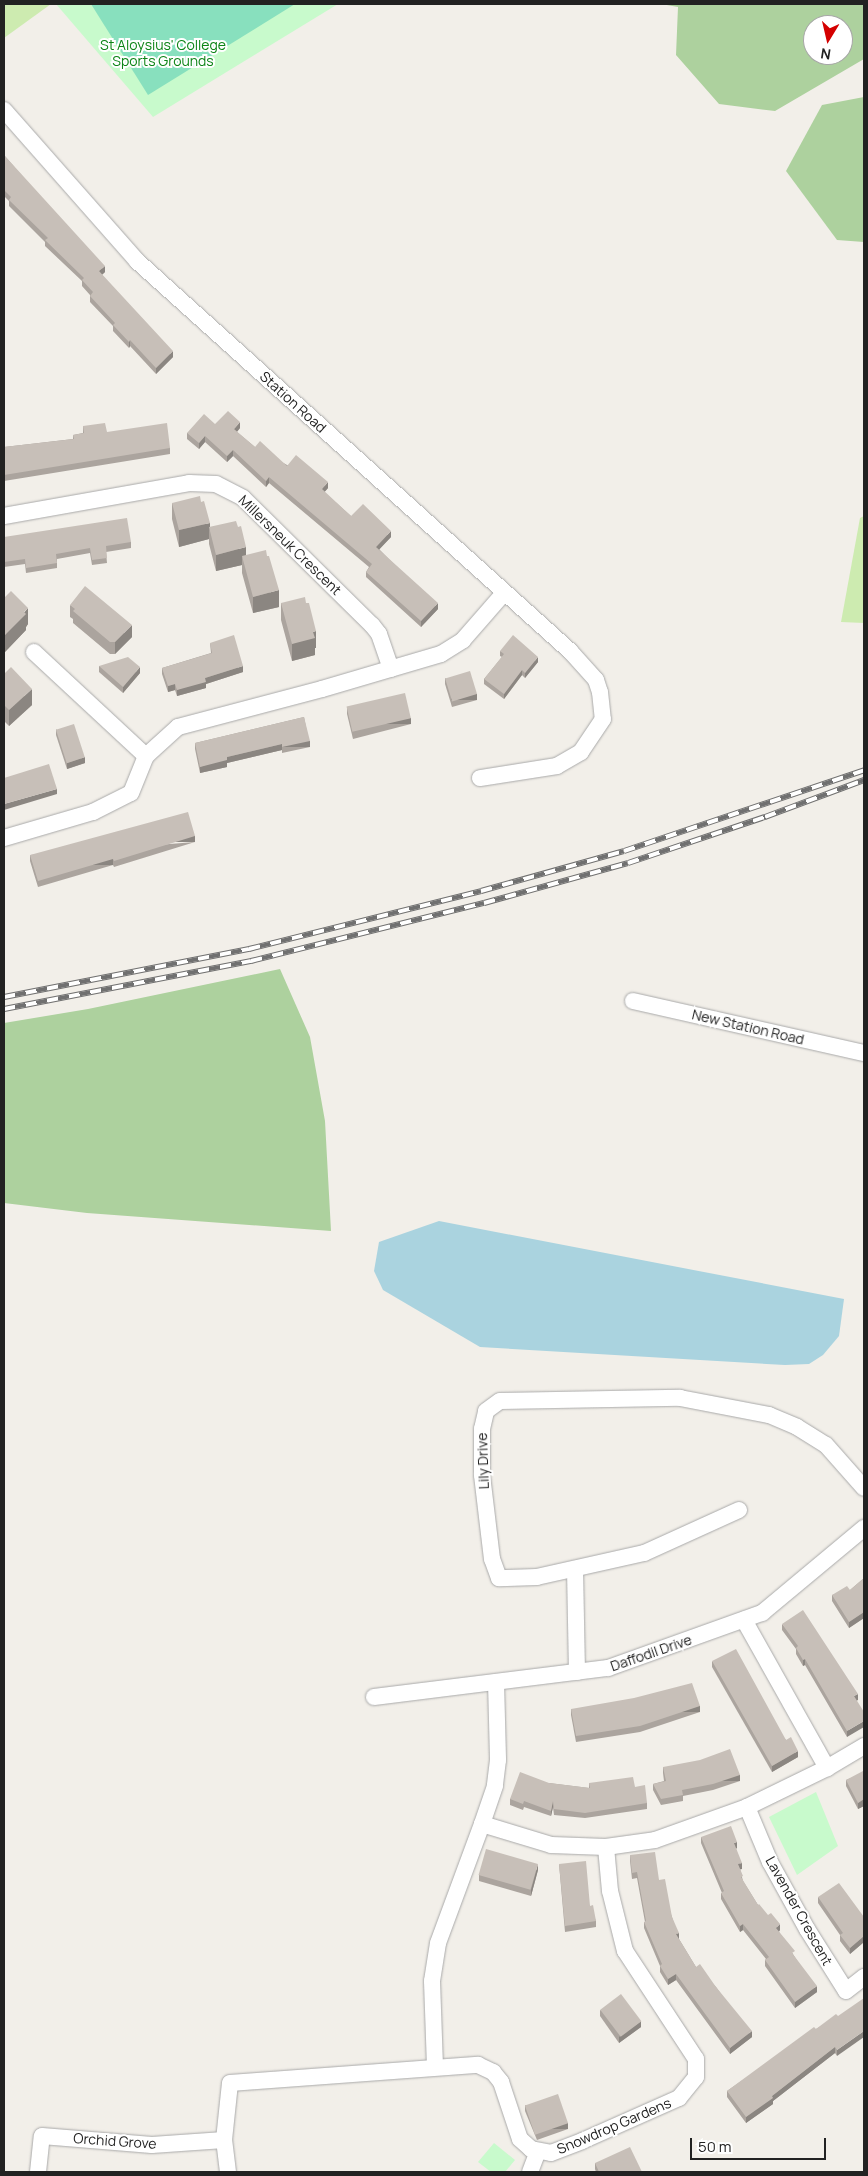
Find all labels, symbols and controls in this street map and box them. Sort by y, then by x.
north arrow [803,15,853,65]
park label: St Aloysius' College Sports Grounds [100,37,226,70]
text: N [819,44,832,64]
street label: Station Road [256,368,330,436]
street label: Millersneuk Crescent [235,492,345,598]
street label: New Station Road [690,1006,806,1048]
street label: Lily Drive [474,1432,492,1490]
street label: Daffodil Drive [608,1631,694,1675]
street label: Lavender Crescent [762,1854,836,1968]
street label: Snowdrop Gardens [554,2094,674,2158]
scale bar [693,2128,829,2160]
street label: Orchid Grove [73,2130,157,2152]
text: 50 m [698,2136,732,2157]

